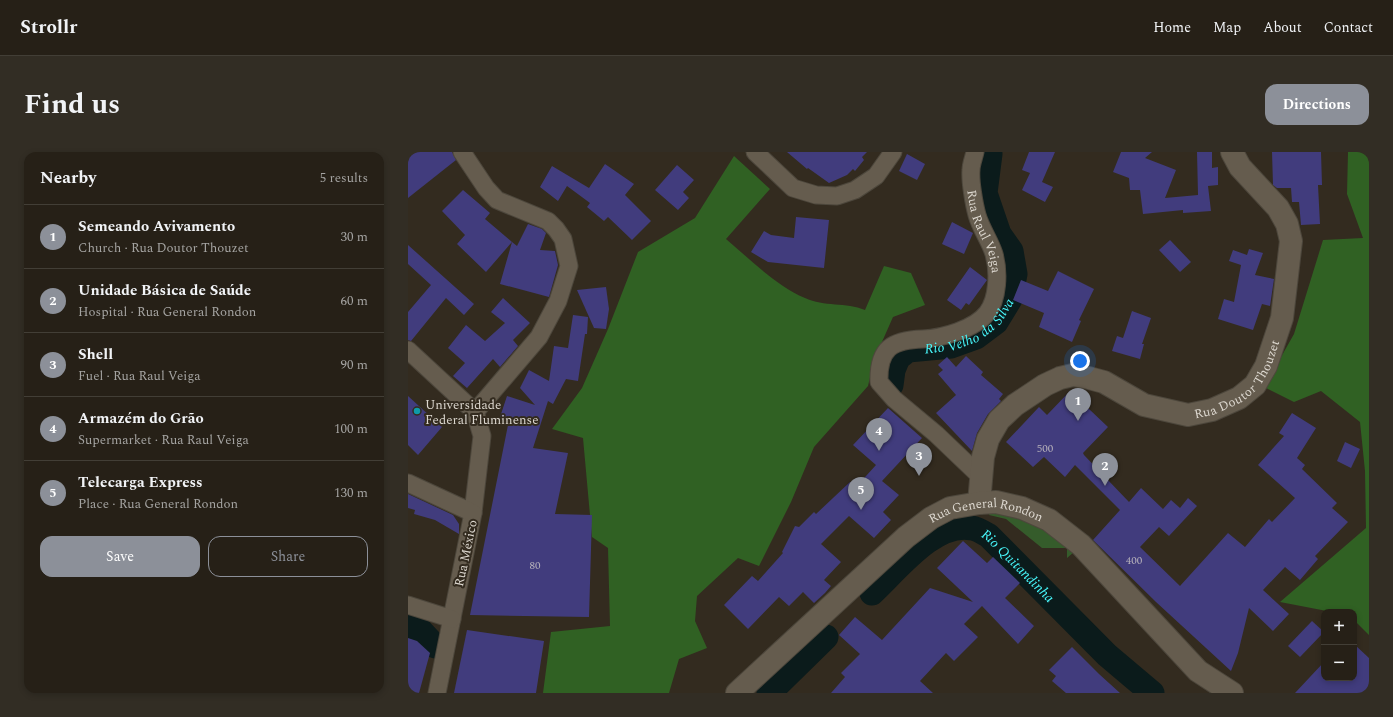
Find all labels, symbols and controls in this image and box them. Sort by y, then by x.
text: Strollr [20,13,77,42]
text: Home [1153,17,1191,38]
text: Map [1213,17,1241,38]
text: About [1263,17,1302,38]
text: Contact [1324,17,1373,38]
text: Find us [24,83,120,126]
button: Directions [1265,84,1369,125]
text: Nearby [40,165,96,191]
text: 5 results [320,168,368,188]
street label: Rua Raul Veiga [961,188,1006,274]
text: Semeando Avivamento [78,215,235,238]
text: 1 [49,227,57,247]
text: 30 m [341,227,368,247]
text: Church · Rua Doutor Thouzet [78,238,249,258]
text: Unidade Básica de Saúde [78,279,251,302]
text: 2 [49,291,57,311]
text: 60 m [341,291,368,311]
water label: Rio Velho da Silva [924,294,1019,359]
text: Hospital · Rua General Rondon [78,302,256,322]
street label: Rua Doutor Thouzet [1192,337,1285,424]
text: Shell [78,343,113,366]
your location [1070,351,1090,371]
text: 3 [49,355,57,375]
text: 90 m [341,355,368,375]
text: Fuel · Rua Raul Veiga [78,366,201,386]
pin: 1 [1065,388,1091,421]
place label: Universidade Federal Fluminense [425,395,538,430]
marker: Universidade Federal Fluminense [412,406,422,416]
text: Armazém do Grão [78,407,204,430]
pin: 4 [866,418,892,451]
text: 4 [49,419,57,439]
text: 100 m [334,419,368,439]
text: Supermarket · Rua Raul Veiga [78,430,249,450]
house number: 500 [1037,440,1054,457]
pin: 3 [906,443,932,476]
pin: 2 [1092,453,1118,486]
text: Telecarga Express [78,471,203,494]
pin: 5 [848,477,874,510]
text: 5 [49,483,57,503]
text: 130 m [334,483,368,503]
street label: Rua General Rondon [925,493,1047,529]
text: Place · Rua General Rondon [78,494,238,514]
street label: Rua México [449,518,483,588]
water label: Rio Quitandinha [977,524,1059,608]
button: Save [40,536,200,577]
button: Share [208,536,368,577]
house number: 400 [1126,552,1143,569]
house number: 80 [530,557,541,574]
map controls [1321,609,1357,681]
button: + [1321,609,1357,645]
button: − [1321,645,1357,681]

